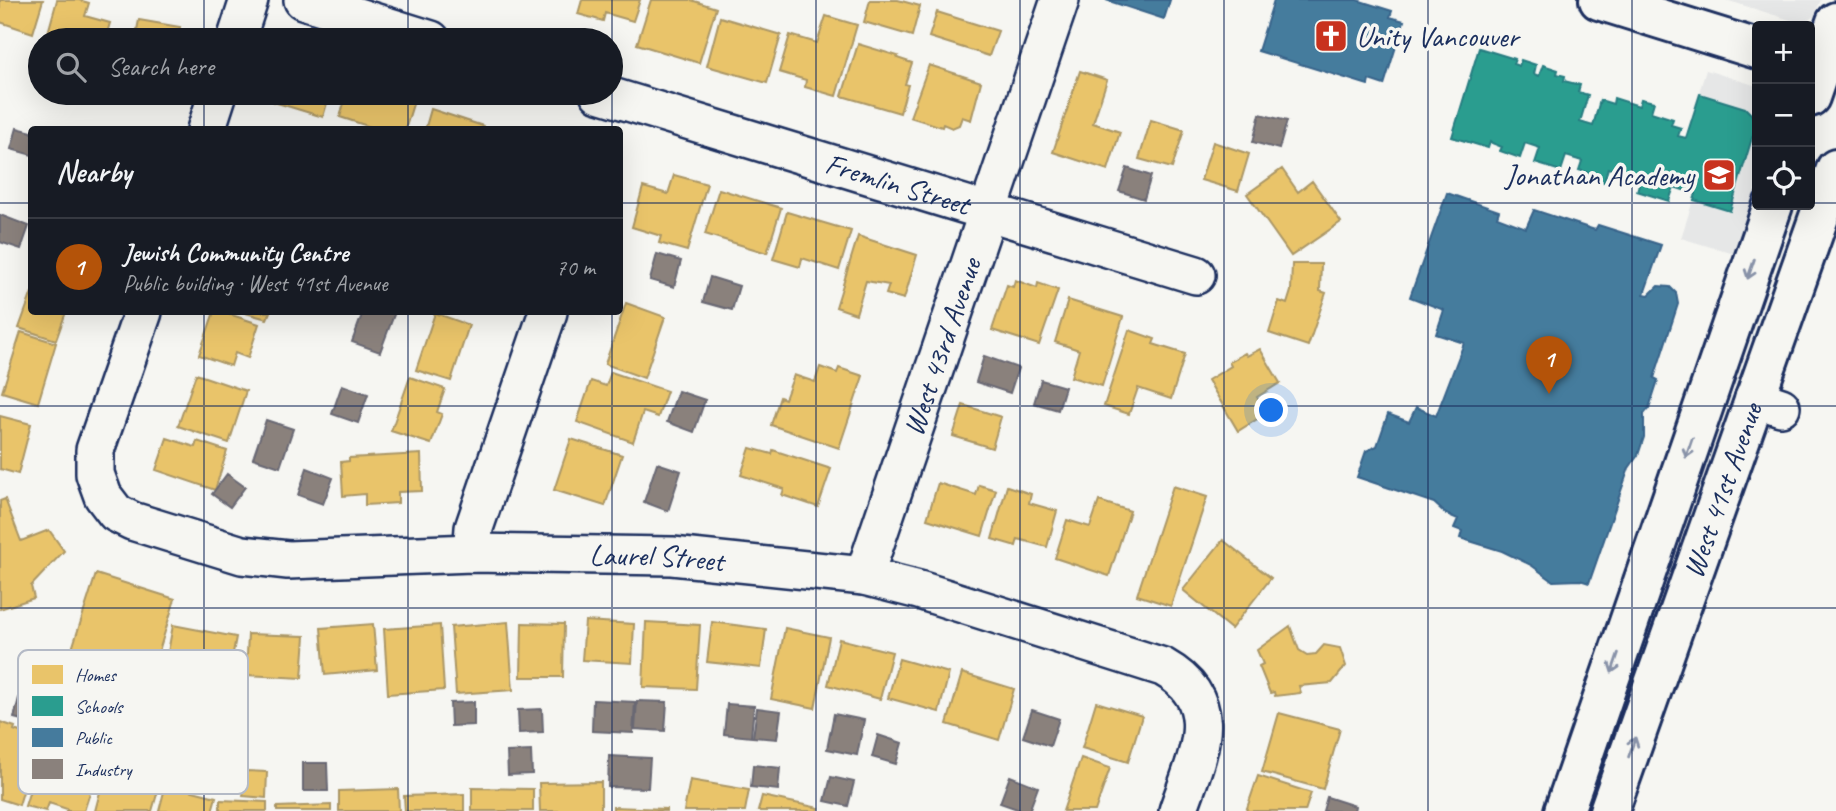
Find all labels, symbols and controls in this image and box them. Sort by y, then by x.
church icon: Unity Vancouver [1312,17,1350,55]
place label: Unity Vancouver [1356,17,1522,55]
map controls [1752,21,1815,210]
button: + [1752,21,1815,84]
search box [28,28,623,105]
icon: search [52,48,90,86]
text: Search here [108,50,214,83]
button: − [1752,84,1815,147]
street label: Fremlin Street [821,144,977,225]
button: locate [1752,147,1815,210]
text: Nearby [56,153,132,191]
place label: Jonathan Academy [1503,156,1696,194]
school or university icon: Jonathan Academy [1700,156,1738,194]
text: Jewish Community Centre [123,236,348,269]
street label: West 43rd Avenue [894,251,990,441]
text: 1 [74,253,84,282]
text: 70 m [556,253,595,282]
one-way arrow [1744,258,1756,280]
text: Public building · West 41st Avenue [123,269,388,298]
pin: 1 [1526,336,1572,394]
your location [1254,393,1288,427]
street label: West 41st Avenue [1674,396,1771,583]
one-way arrow [1682,436,1694,458]
street label: Laurel Street [589,536,729,581]
legend [18,650,248,794]
one-way arrow [1608,652,1621,674]
text: Homes [75,663,117,687]
text: Schools [75,695,125,719]
text: Public [75,726,113,750]
one-way arrow [1627,736,1639,758]
text: Industry [75,758,133,782]

